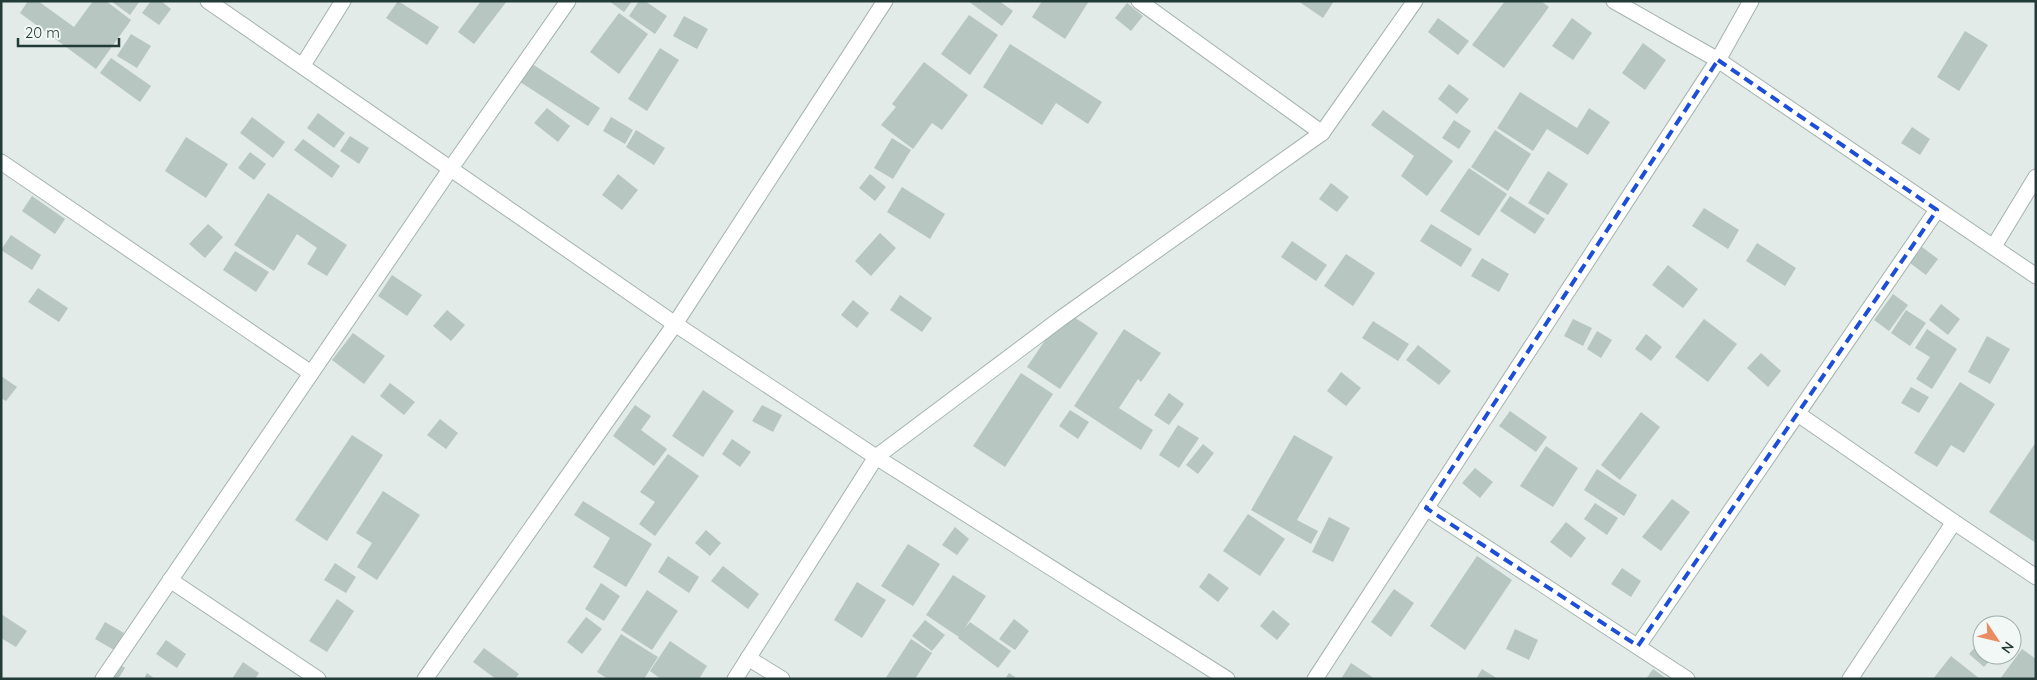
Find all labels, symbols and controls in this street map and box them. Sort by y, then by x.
scale bar [18,15,119,47]
text: 20 m [25,23,60,42]
north arrow [1972,615,2022,665]
text: N [1997,638,2018,657]

